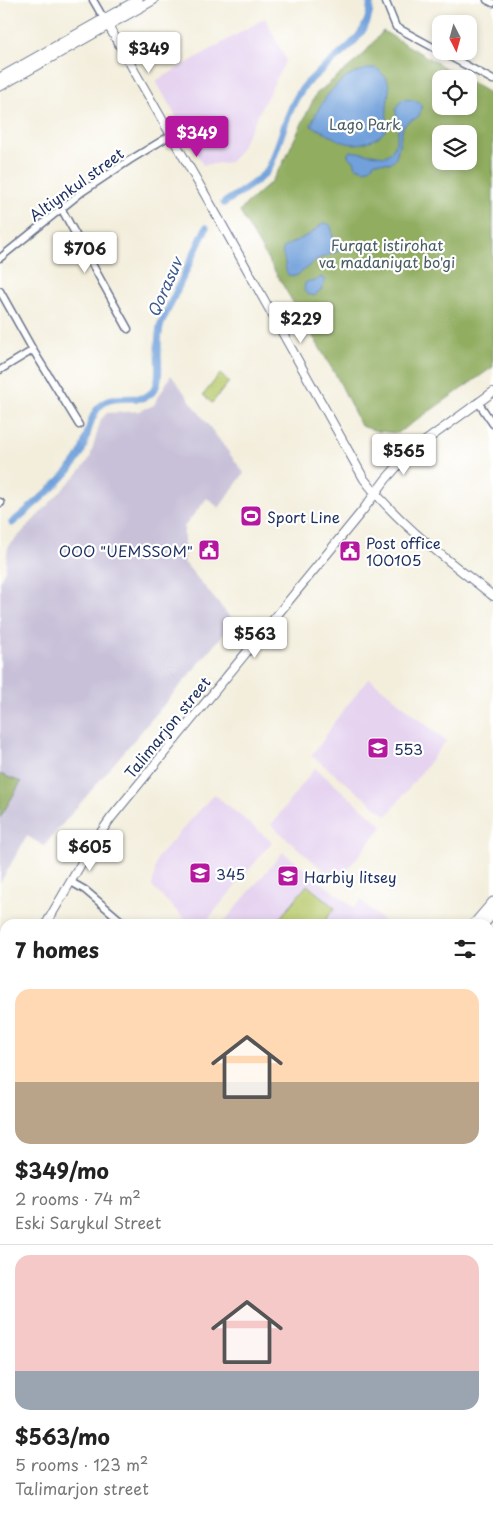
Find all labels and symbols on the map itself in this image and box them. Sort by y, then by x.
north arrow [432,15,478,60]
pin: $349 [119,32,179,74]
park label: Lago Park [329,112,401,135]
pin: $349 [167,116,227,158]
street label: Altiynkul street [24,142,128,226]
pin: $706 [55,232,115,274]
park label: Furqat istirohat va madaniyat bo'gi [319,233,455,273]
water label: Qorasuv [140,252,188,321]
pin: $229 [271,302,331,344]
pin: $565 [374,434,434,476]
sports icon: Sport Line [239,504,263,528]
place label: Sport Line [267,505,340,528]
place label: Post office 100105 [366,531,441,571]
public building icon: ООО "UEMSSOM" [197,538,221,562]
place label: ООО "UEMSSOM" [59,539,193,562]
public building icon: Post office 100105 [338,539,362,563]
pin: $563 [225,616,285,659]
street label: Talimarjon street [119,671,215,783]
school or university icon: 553 [366,736,390,760]
place label: 553 [394,737,423,760]
pin: $605 [60,830,120,872]
school or university icon: 345 [188,861,212,885]
place label: 345 [216,862,245,885]
school or university icon: Harbiy litsey [276,864,300,888]
place label: Harbiy litsey [304,865,397,888]

